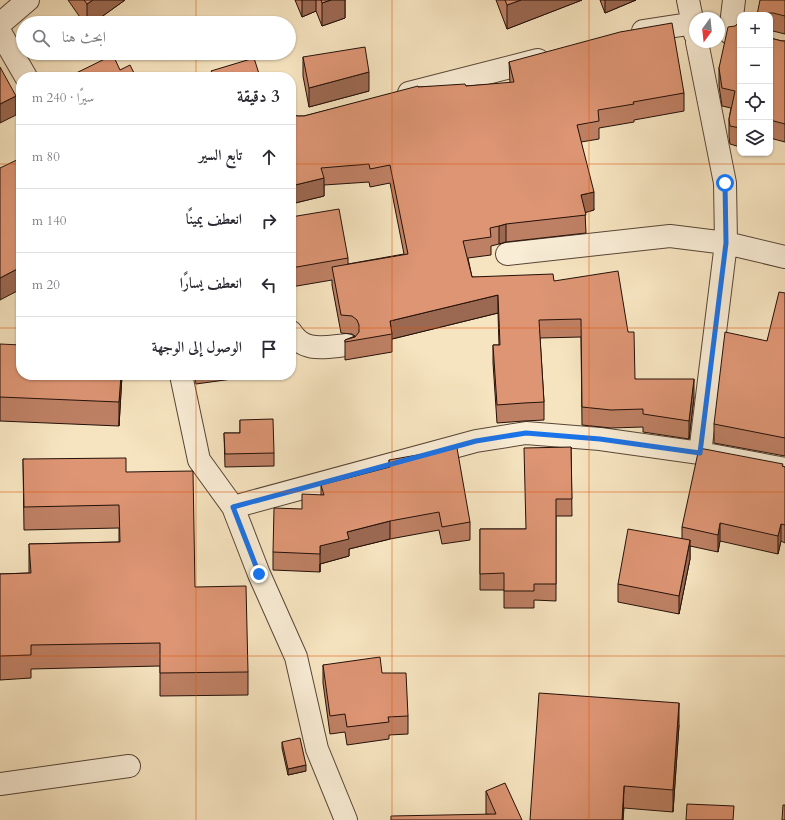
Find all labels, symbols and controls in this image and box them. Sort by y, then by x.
north arrow [689,12,725,48]
map controls [737,12,773,156]
button: + [737,12,773,48]
search box [16,16,296,60]
icon: search [30,27,52,49]
text: ابحث هنا [62,27,106,47]
button: − [737,48,773,84]
button: locate [737,84,773,120]
text: 3 دقيقة [237,85,280,108]
text: سيرًا · 240 m [32,89,94,107]
button: layers [737,120,773,156]
text: تابع السير [199,145,242,165]
icon: ahead [258,146,280,168]
text: 80 m [32,148,60,166]
route start [716,174,734,192]
text: انعطف يمينًا [186,209,242,229]
icon: right [258,210,280,232]
text: 140 m [32,212,66,230]
text: انعطف يسارًا [180,273,242,293]
icon: left [258,274,280,296]
text: 20 m [32,276,60,294]
text: الوصول إلى الوجهة [152,337,242,357]
icon: arrive [258,338,280,360]
route end [250,565,268,583]

